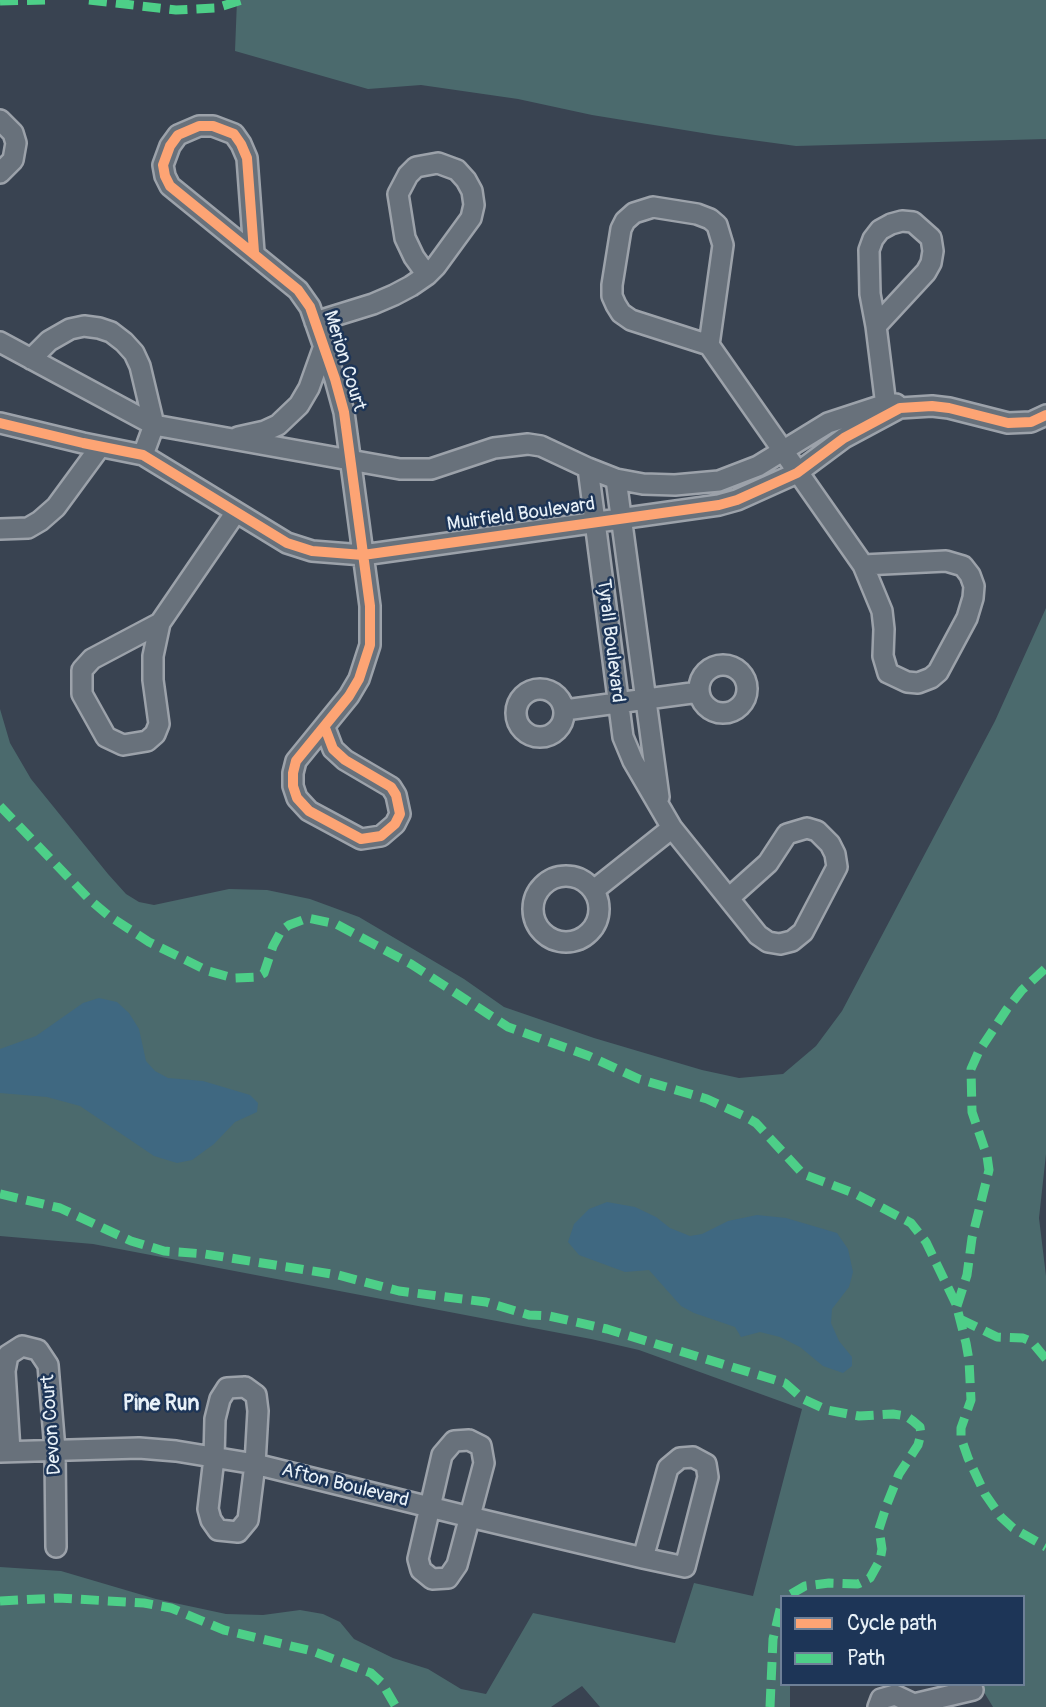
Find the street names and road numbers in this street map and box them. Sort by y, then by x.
street label: Merion Court [318,308,370,414]
street label: Muirfield Boulevard [445,493,597,537]
street label: Tyrall Boulevard [591,578,629,704]
street label: Devon Court [37,1374,67,1476]
street label: Afton Boulevard [279,1459,411,1513]

